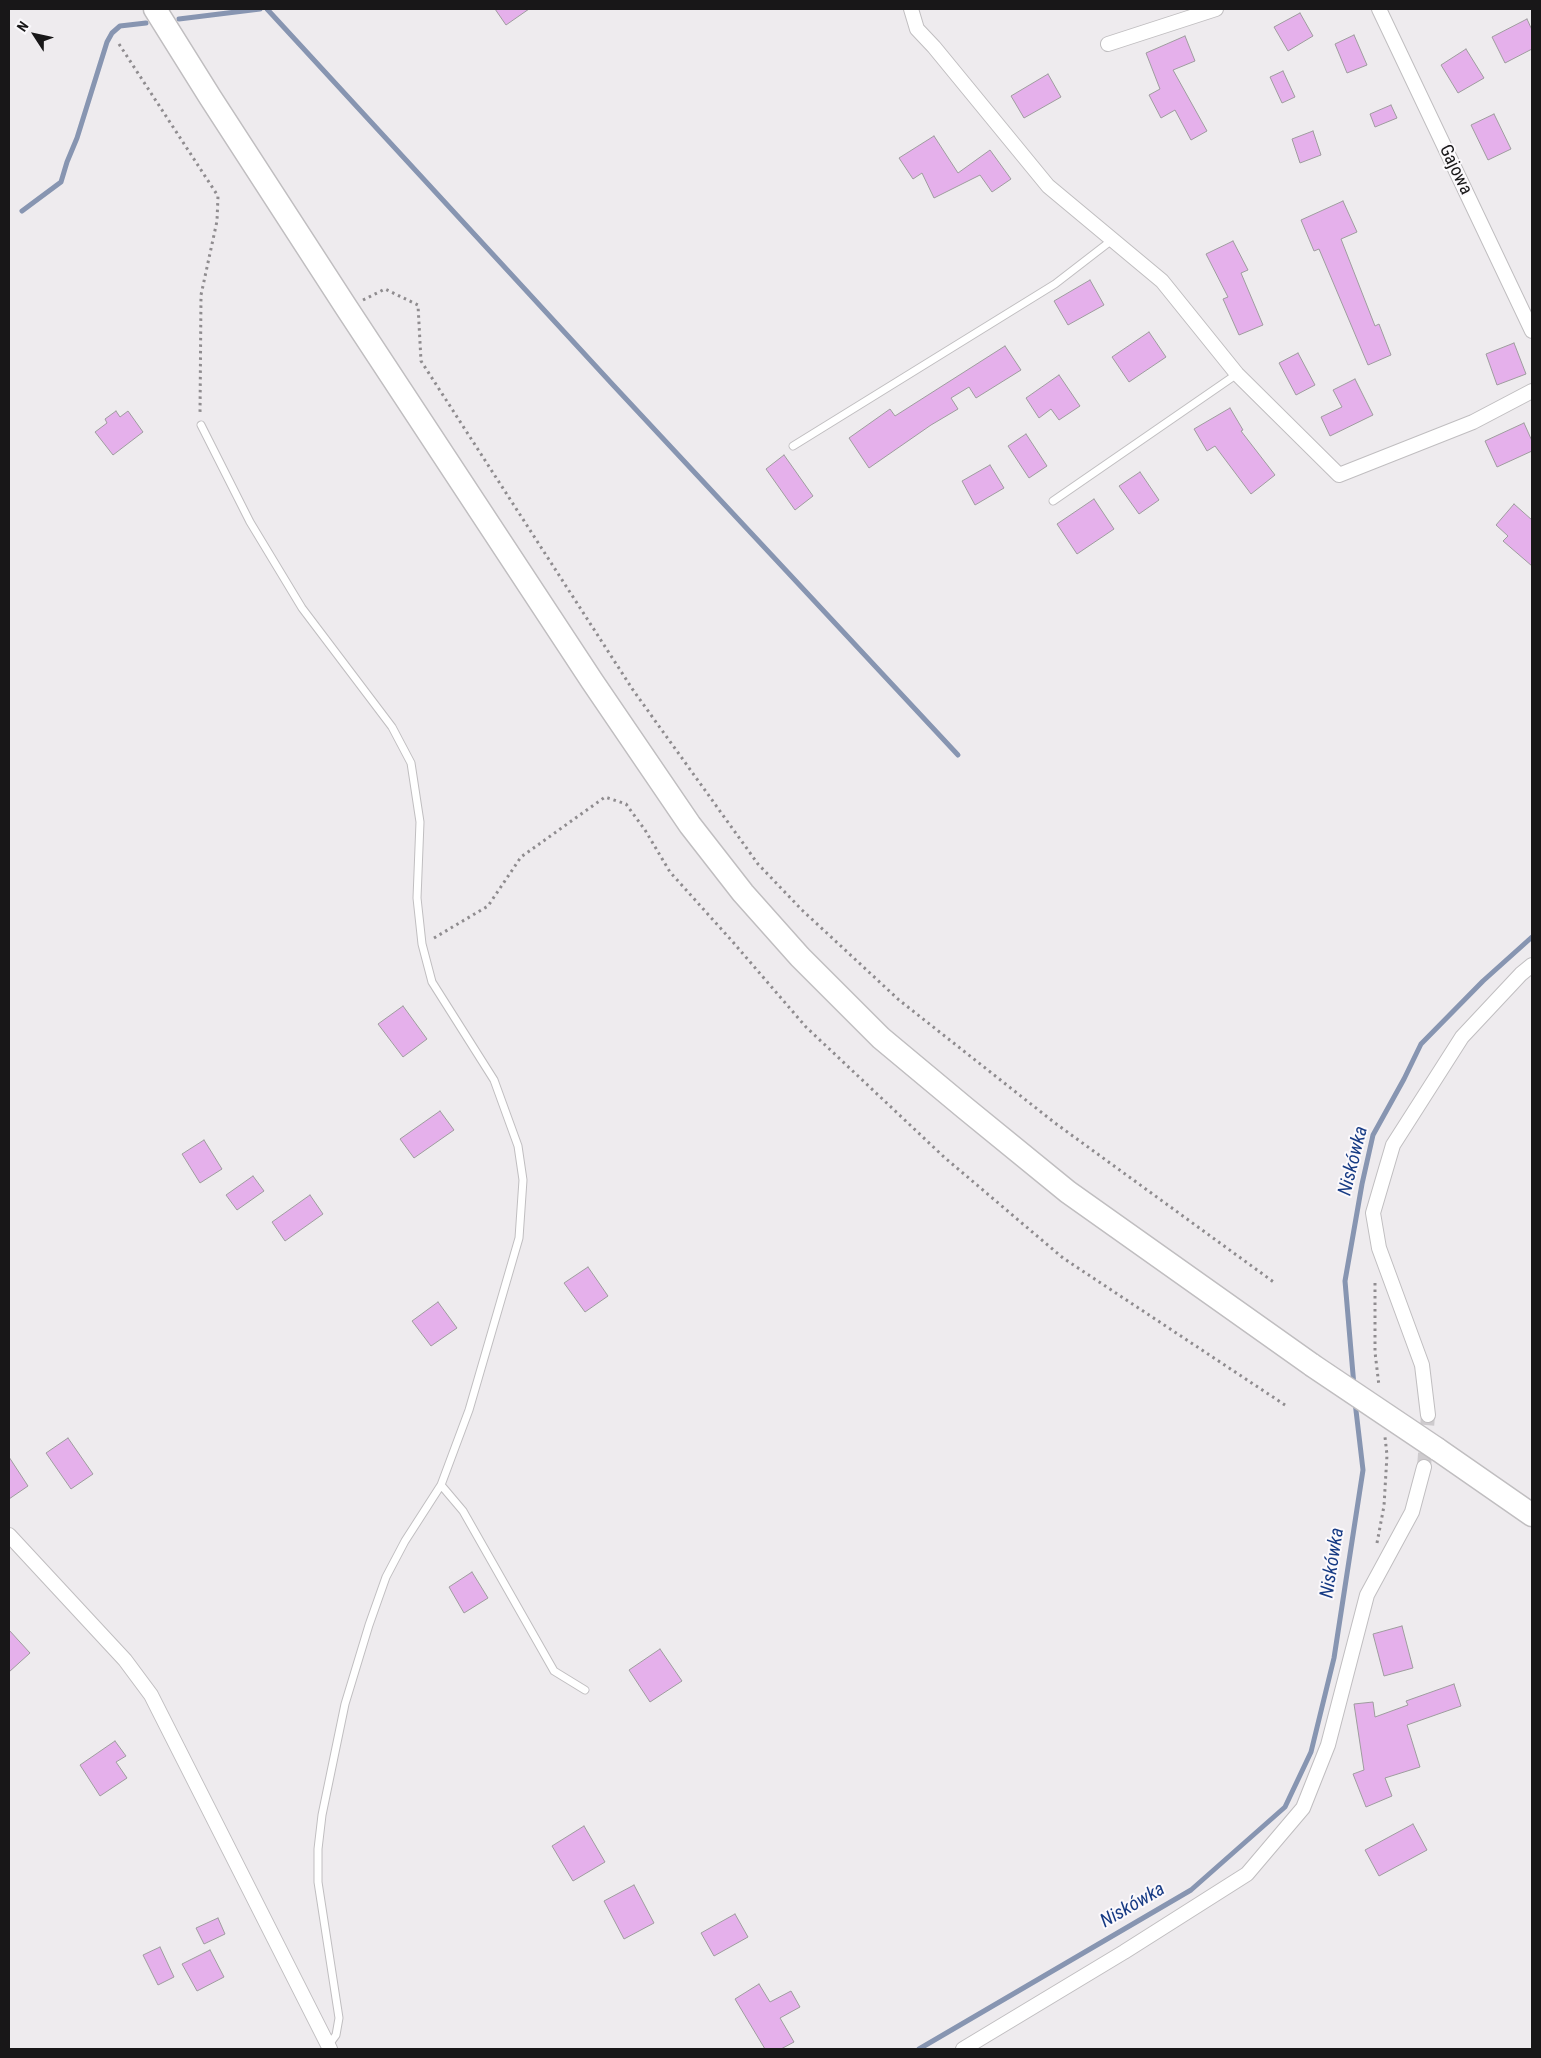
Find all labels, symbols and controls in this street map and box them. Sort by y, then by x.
north arrow [10,10,60,60]
text: N [14,18,32,35]
street label: Gajowa [1434,142,1476,198]
water label: Niskówka [1334,1124,1374,1198]
water label: Niskówka [1316,1526,1350,1600]
water label: Niskówka [1097,1878,1169,1934]

